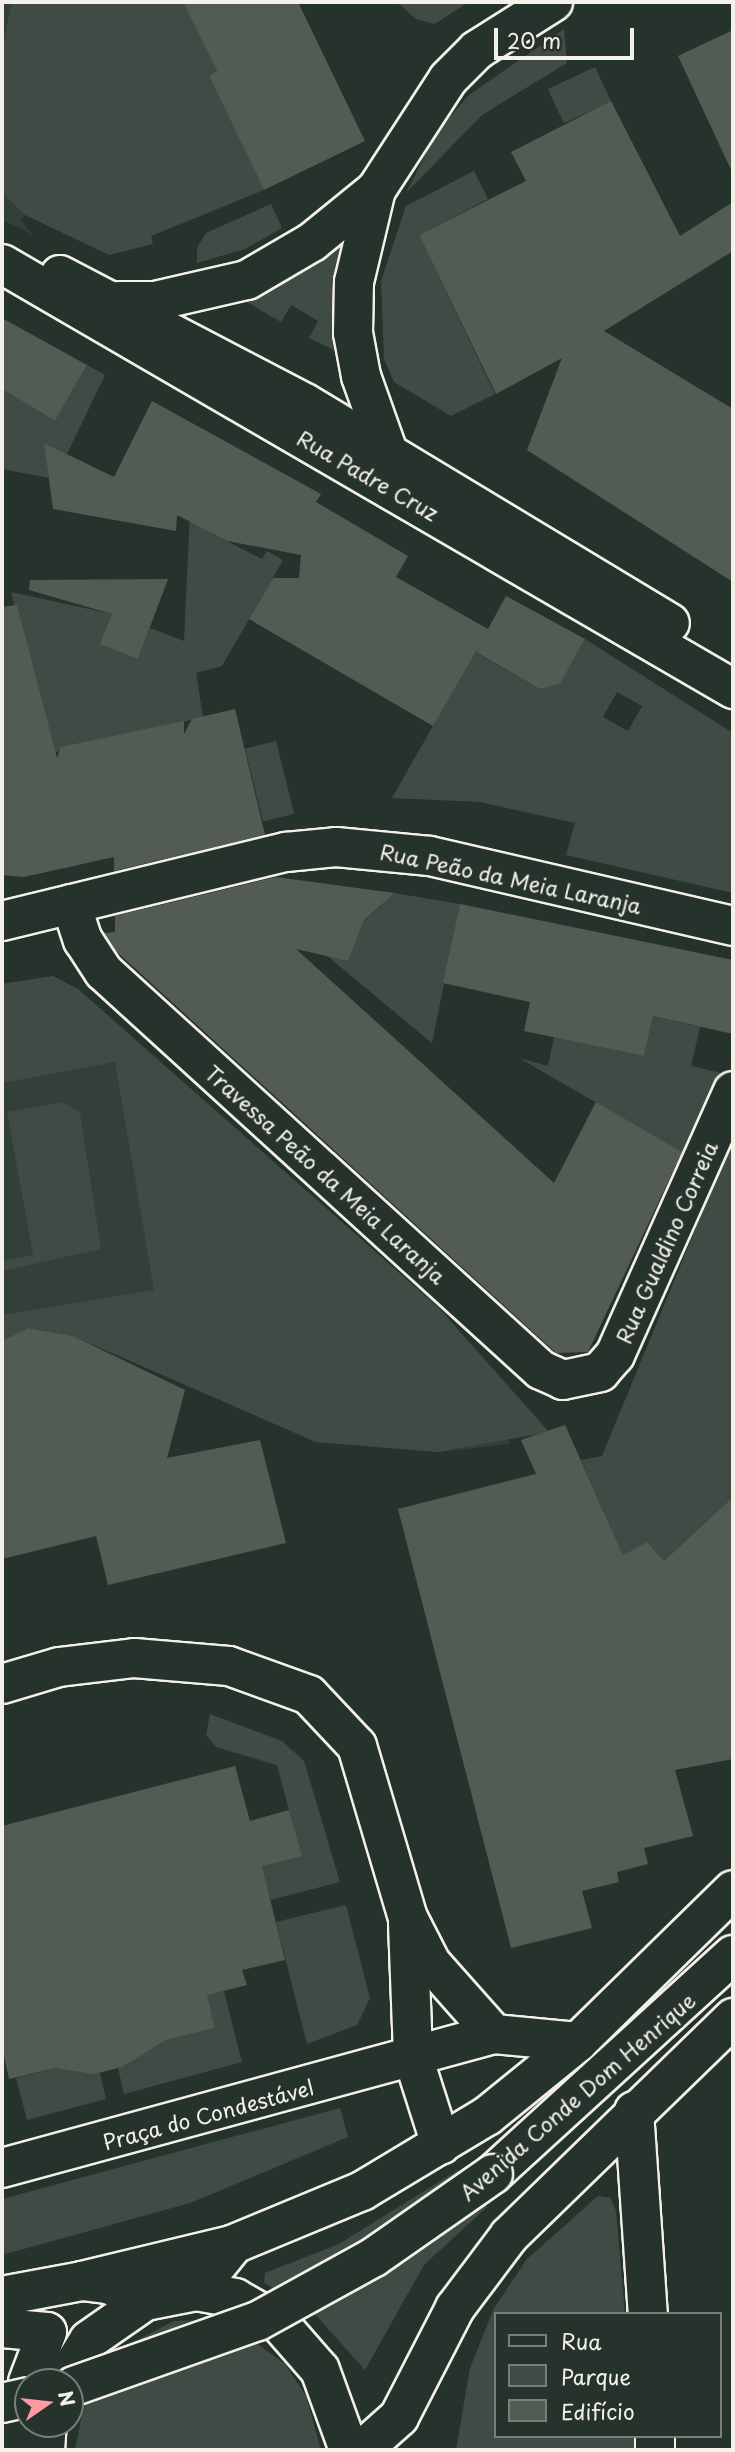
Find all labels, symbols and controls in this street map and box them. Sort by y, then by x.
scale bar [497,14,637,58]
text: 20 m [507,24,561,56]
street label: Rua Padre Cruz [293,425,443,525]
street label: Rua Peão da Meia Laranja [378,838,644,918]
street label: Travessa Peão da Meia Laranja [200,1059,452,1289]
street label: Rua Gualdino Correia [610,1137,722,1347]
street label: Avenida Conde Dom Henrique [455,1987,699,2205]
street label: Praça do Condestável [100,2074,316,2154]
legend [494,2312,721,2438]
text: Rua [561,2325,601,2357]
text: Parque [561,2360,631,2392]
north arrow [14,2368,84,2438]
text: N [52,2388,83,2409]
text: Edifício [561,2395,635,2427]

